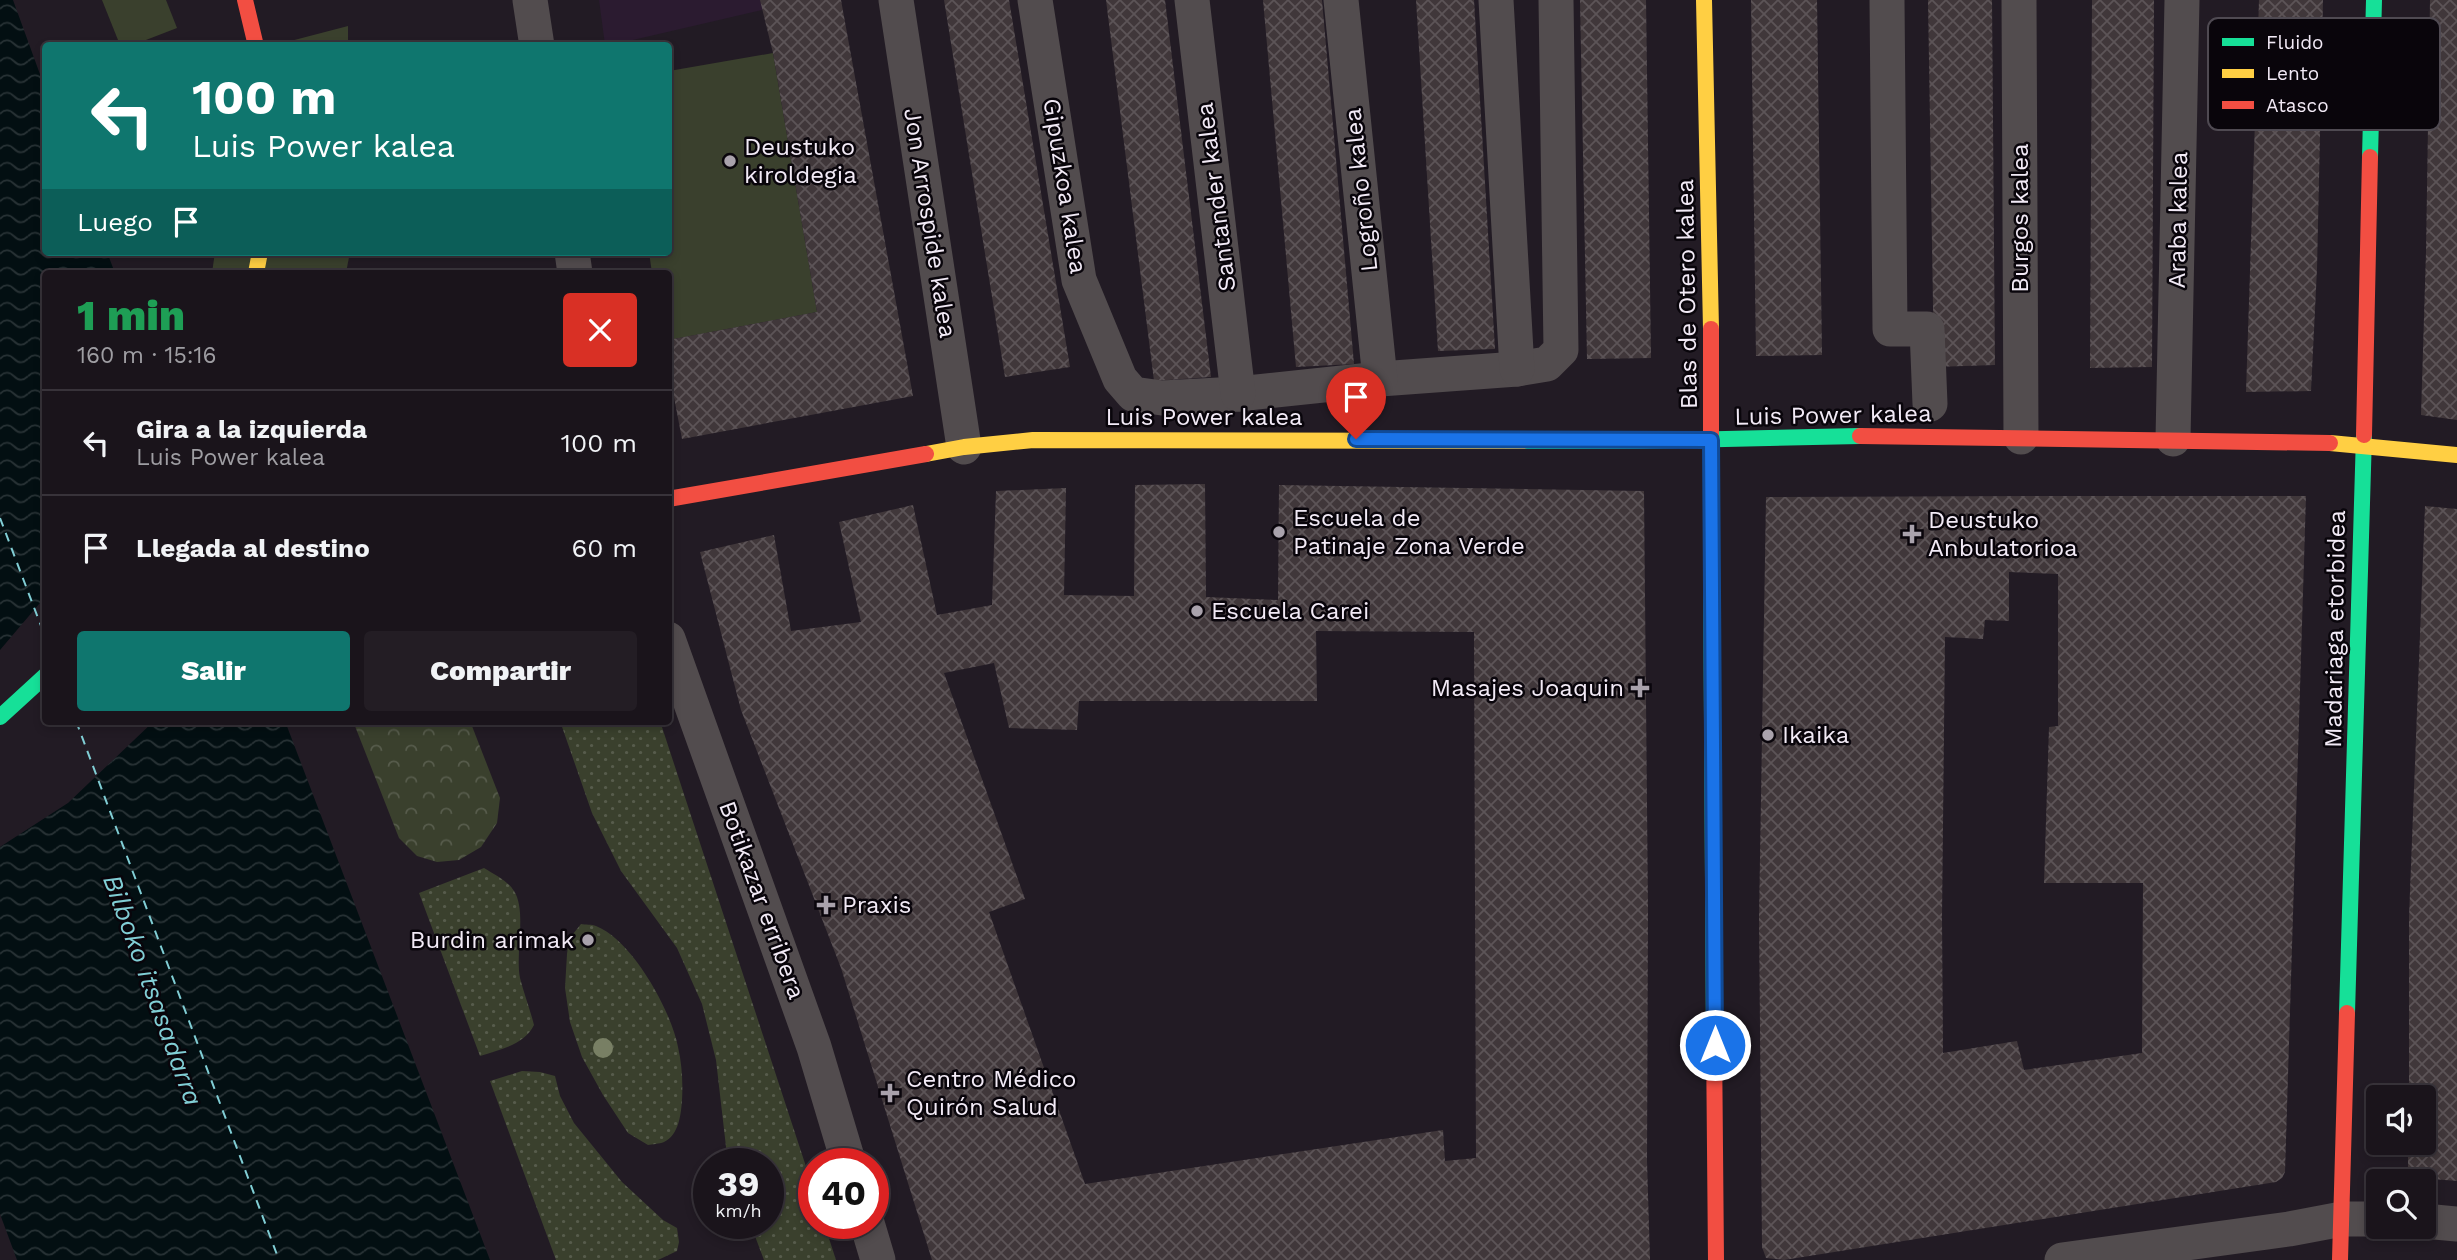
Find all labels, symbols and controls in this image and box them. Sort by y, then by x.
legend [2208,18,2440,130]
text: Fluido [2266,31,2324,54]
text: Lento [2266,62,2319,85]
text: 100 m [192,68,336,126]
icon: left [77,70,168,161]
text: Atasco [2266,94,2329,117]
street label: Gipuzkoa kalea [1037,96,1093,276]
street label: Santander kalea [1191,101,1241,293]
street label: Jon Arrospide kalea [898,106,962,340]
street label: Logroño kalea [1338,107,1384,273]
text: Luis Power kalea [192,127,455,165]
place label: Deustuko kiroldegia [744,133,857,189]
street label: Burgos kalea [2006,143,2034,293]
street label: Araba kalea [2163,151,2193,289]
marker: Deustuko kiroldegia [722,153,738,169]
street label: Blas de Otero kalea [1671,179,1703,409]
icon: arrive [167,203,205,241]
text: Luego [77,207,153,237]
text: 1 min [77,291,185,340]
button: close [563,293,637,367]
text: 160 m · 15:16 [77,342,217,369]
pin [1326,367,1386,439]
icon: arrive [1337,378,1375,416]
street label: Luis Power kalea [1734,399,1932,431]
street label: Luis Power kalea [1105,403,1303,431]
text: Gira a la izquierda [136,414,367,444]
icon: left [77,424,115,462]
text: 100 m [561,428,637,458]
text: Luis Power kalea [136,444,325,471]
place label: Escuela de Patinaje Zona Verde [1293,504,1525,560]
place label: Deustuko Anbulatorioa [1928,506,2078,562]
street label: Madariaga etorbidea [2319,510,2351,748]
marker: Escuela de Patinaje Zona Verde [1271,524,1287,540]
marker: Deustuko Anbulatorioa [1902,524,1922,544]
icon: arrive [77,529,115,567]
text: Llegada al destino [136,533,370,563]
text: 60 m [571,533,637,563]
place label: Escuela Carei [1211,597,1369,625]
marker: Escuela Carei [1189,603,1205,619]
button: Salir [77,631,350,711]
button: Compartir [364,631,637,711]
place label: Masajes Joaquin [1431,674,1624,702]
marker: Masajes Joaquin [1630,678,1650,698]
place label: Ikaika [1782,721,1849,749]
marker: Ikaika [1760,727,1776,743]
street label: Botikazar erribera [713,797,811,1003]
water label: Bilboko itsasadarra [97,870,209,1110]
place label: Praxis [842,891,912,919]
marker: Praxis [816,895,836,915]
place label: Burdin arimak [410,926,574,954]
marker: Burdin arimak [580,932,596,948]
position arrow [1678,1008,1752,1082]
place label: Centro Médico Quirón Salud [906,1065,1076,1121]
marker: Centro Médico Quirón Salud [880,1083,900,1103]
map controls [2366,1085,2436,1239]
button: sound [2366,1085,2436,1155]
speed limit sign: 40 [798,1148,889,1239]
text: 39 [717,1163,760,1205]
button: search [2366,1169,2436,1239]
text: km/h [715,1200,762,1221]

